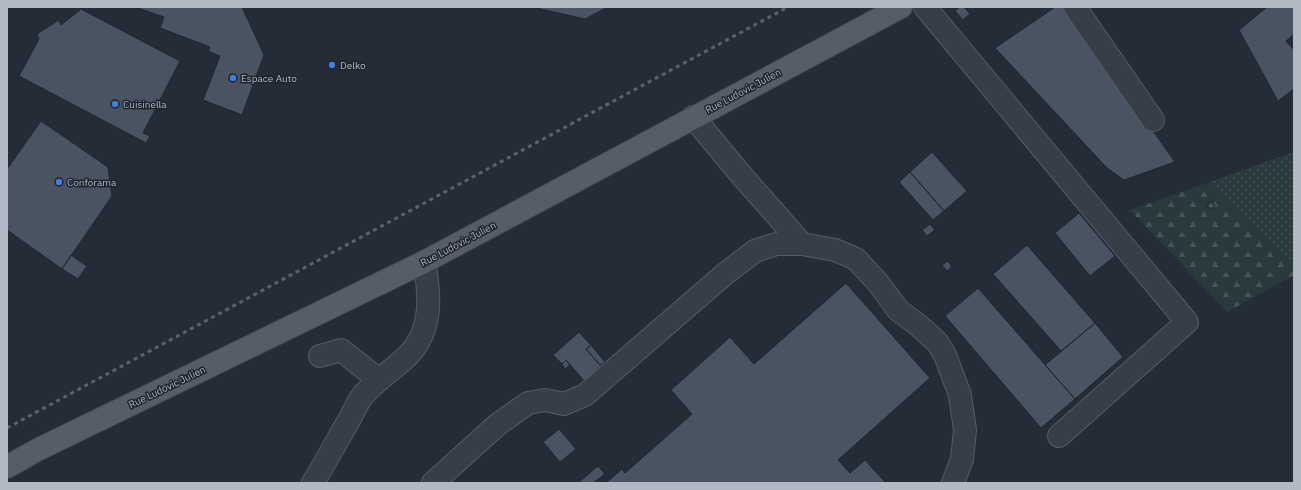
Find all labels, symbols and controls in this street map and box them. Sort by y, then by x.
place label: Delko [340,59,366,72]
marker: Delko [327,60,337,70]
street label: Rue Ludovic Julien [703,66,783,116]
place label: Espace Auto [241,72,297,85]
marker: Espace Auto [228,73,238,83]
place label: Cuisinella [123,98,167,111]
marker: Cuisinella [110,99,120,109]
place label: Conforama [67,176,117,189]
marker: Conforama [54,177,64,187]
street label: Rue Ludovic Julien [418,219,498,269]
street label: Rue Ludovic Julien [126,363,208,411]

